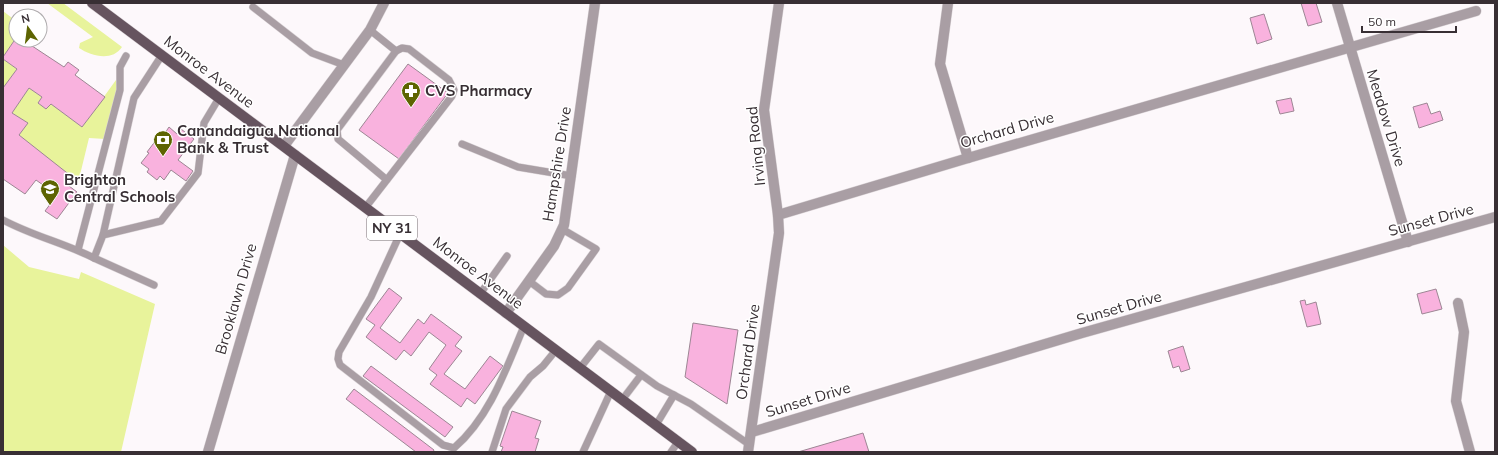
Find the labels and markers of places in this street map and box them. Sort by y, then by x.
pharmacy icon: CVS Pharmacy [400,80,422,108]
place label: CVS Pharmacy [425,81,533,100]
place label: Canandaigua National Bank & Trust [177,121,339,157]
bank icon: Canandaigua National Bank & Trust [152,129,174,157]
place label: Brighton Central Schools [64,170,175,206]
school or university icon: Brighton Central Schools [39,178,61,206]

